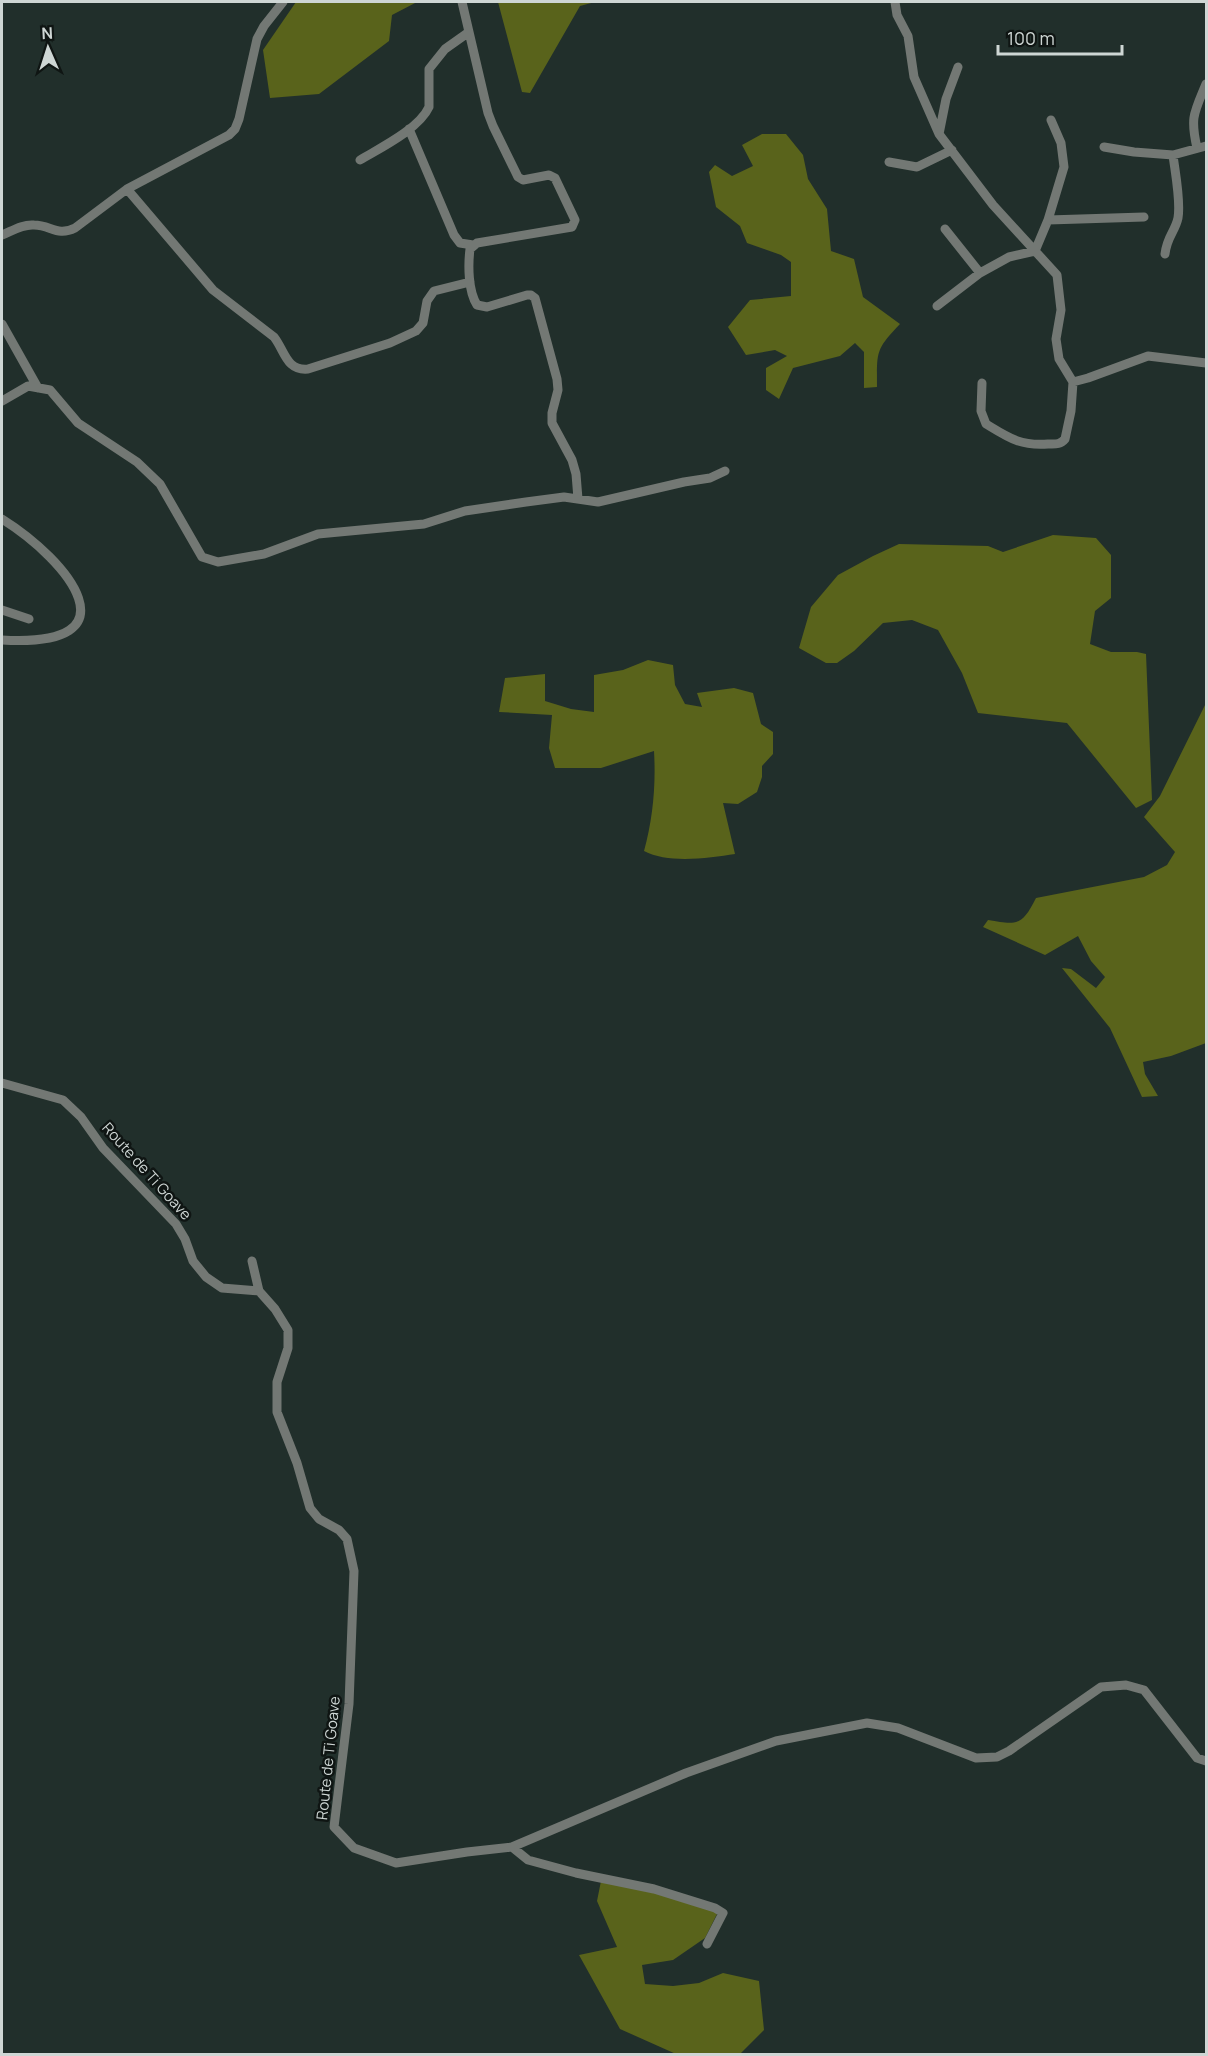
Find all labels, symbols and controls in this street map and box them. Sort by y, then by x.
north arrow [18,18,78,78]
scale bar [998,18,1122,56]
text: N [41,22,54,44]
text: 100 m [1007,26,1055,50]
street label: Route de Ti Goave [98,1118,197,1224]
street label: Route de Ti Goave [311,1695,345,1821]

